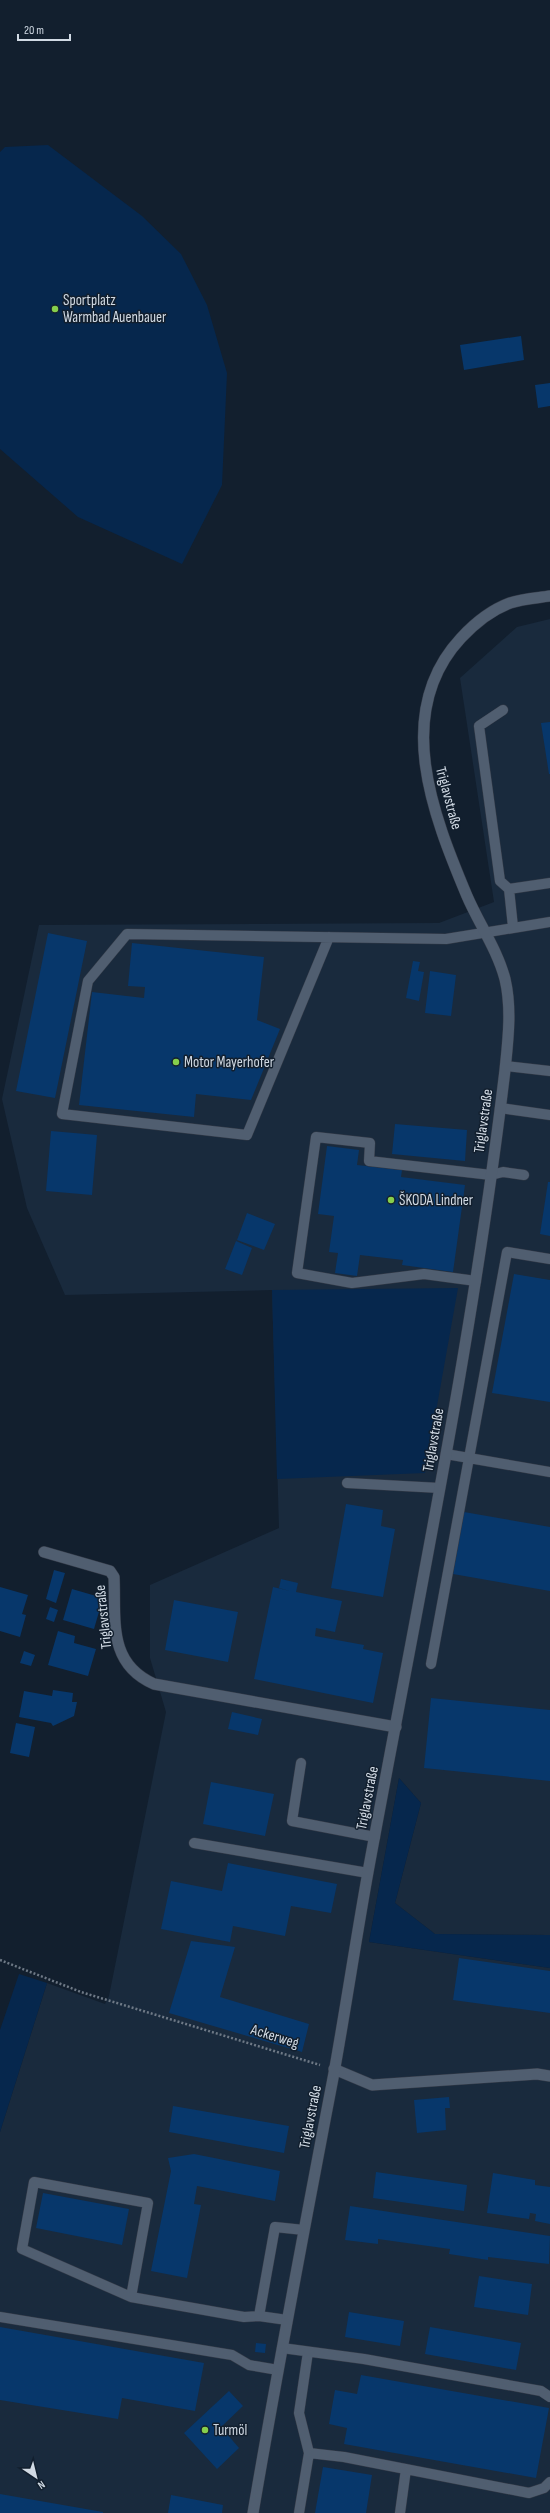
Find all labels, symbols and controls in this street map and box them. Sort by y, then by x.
scale bar [18,16,70,42]
text: 20 m [24,23,44,38]
place label: Sportplatz Warmbad Auenbauer [63,291,167,327]
marker: Sportplatz Warmbad Auenbauer [50,304,60,314]
street label: Triglavstraße [431,765,466,832]
place label: Motor Mayerhofer [184,1053,275,1072]
marker: Motor Mayerhofer [171,1057,181,1067]
street label: Triglavstraße [470,1088,497,1154]
place label: ŠKODA Lindner [399,1191,474,1210]
marker: ŠKODA Lindner [386,1195,396,1205]
street label: Triglavstraße [419,1407,448,1473]
street label: Triglavstraße [91,1584,116,1650]
street label: Triglavstraße [352,1765,383,1832]
street label: Ackerweg [248,2020,301,2053]
street label: Triglavstraße [295,2084,326,2151]
place label: Turmöl [213,2421,247,2440]
marker: Turmöl [200,2425,210,2435]
north arrow [16,2457,56,2497]
text: N [35,2478,48,2492]

